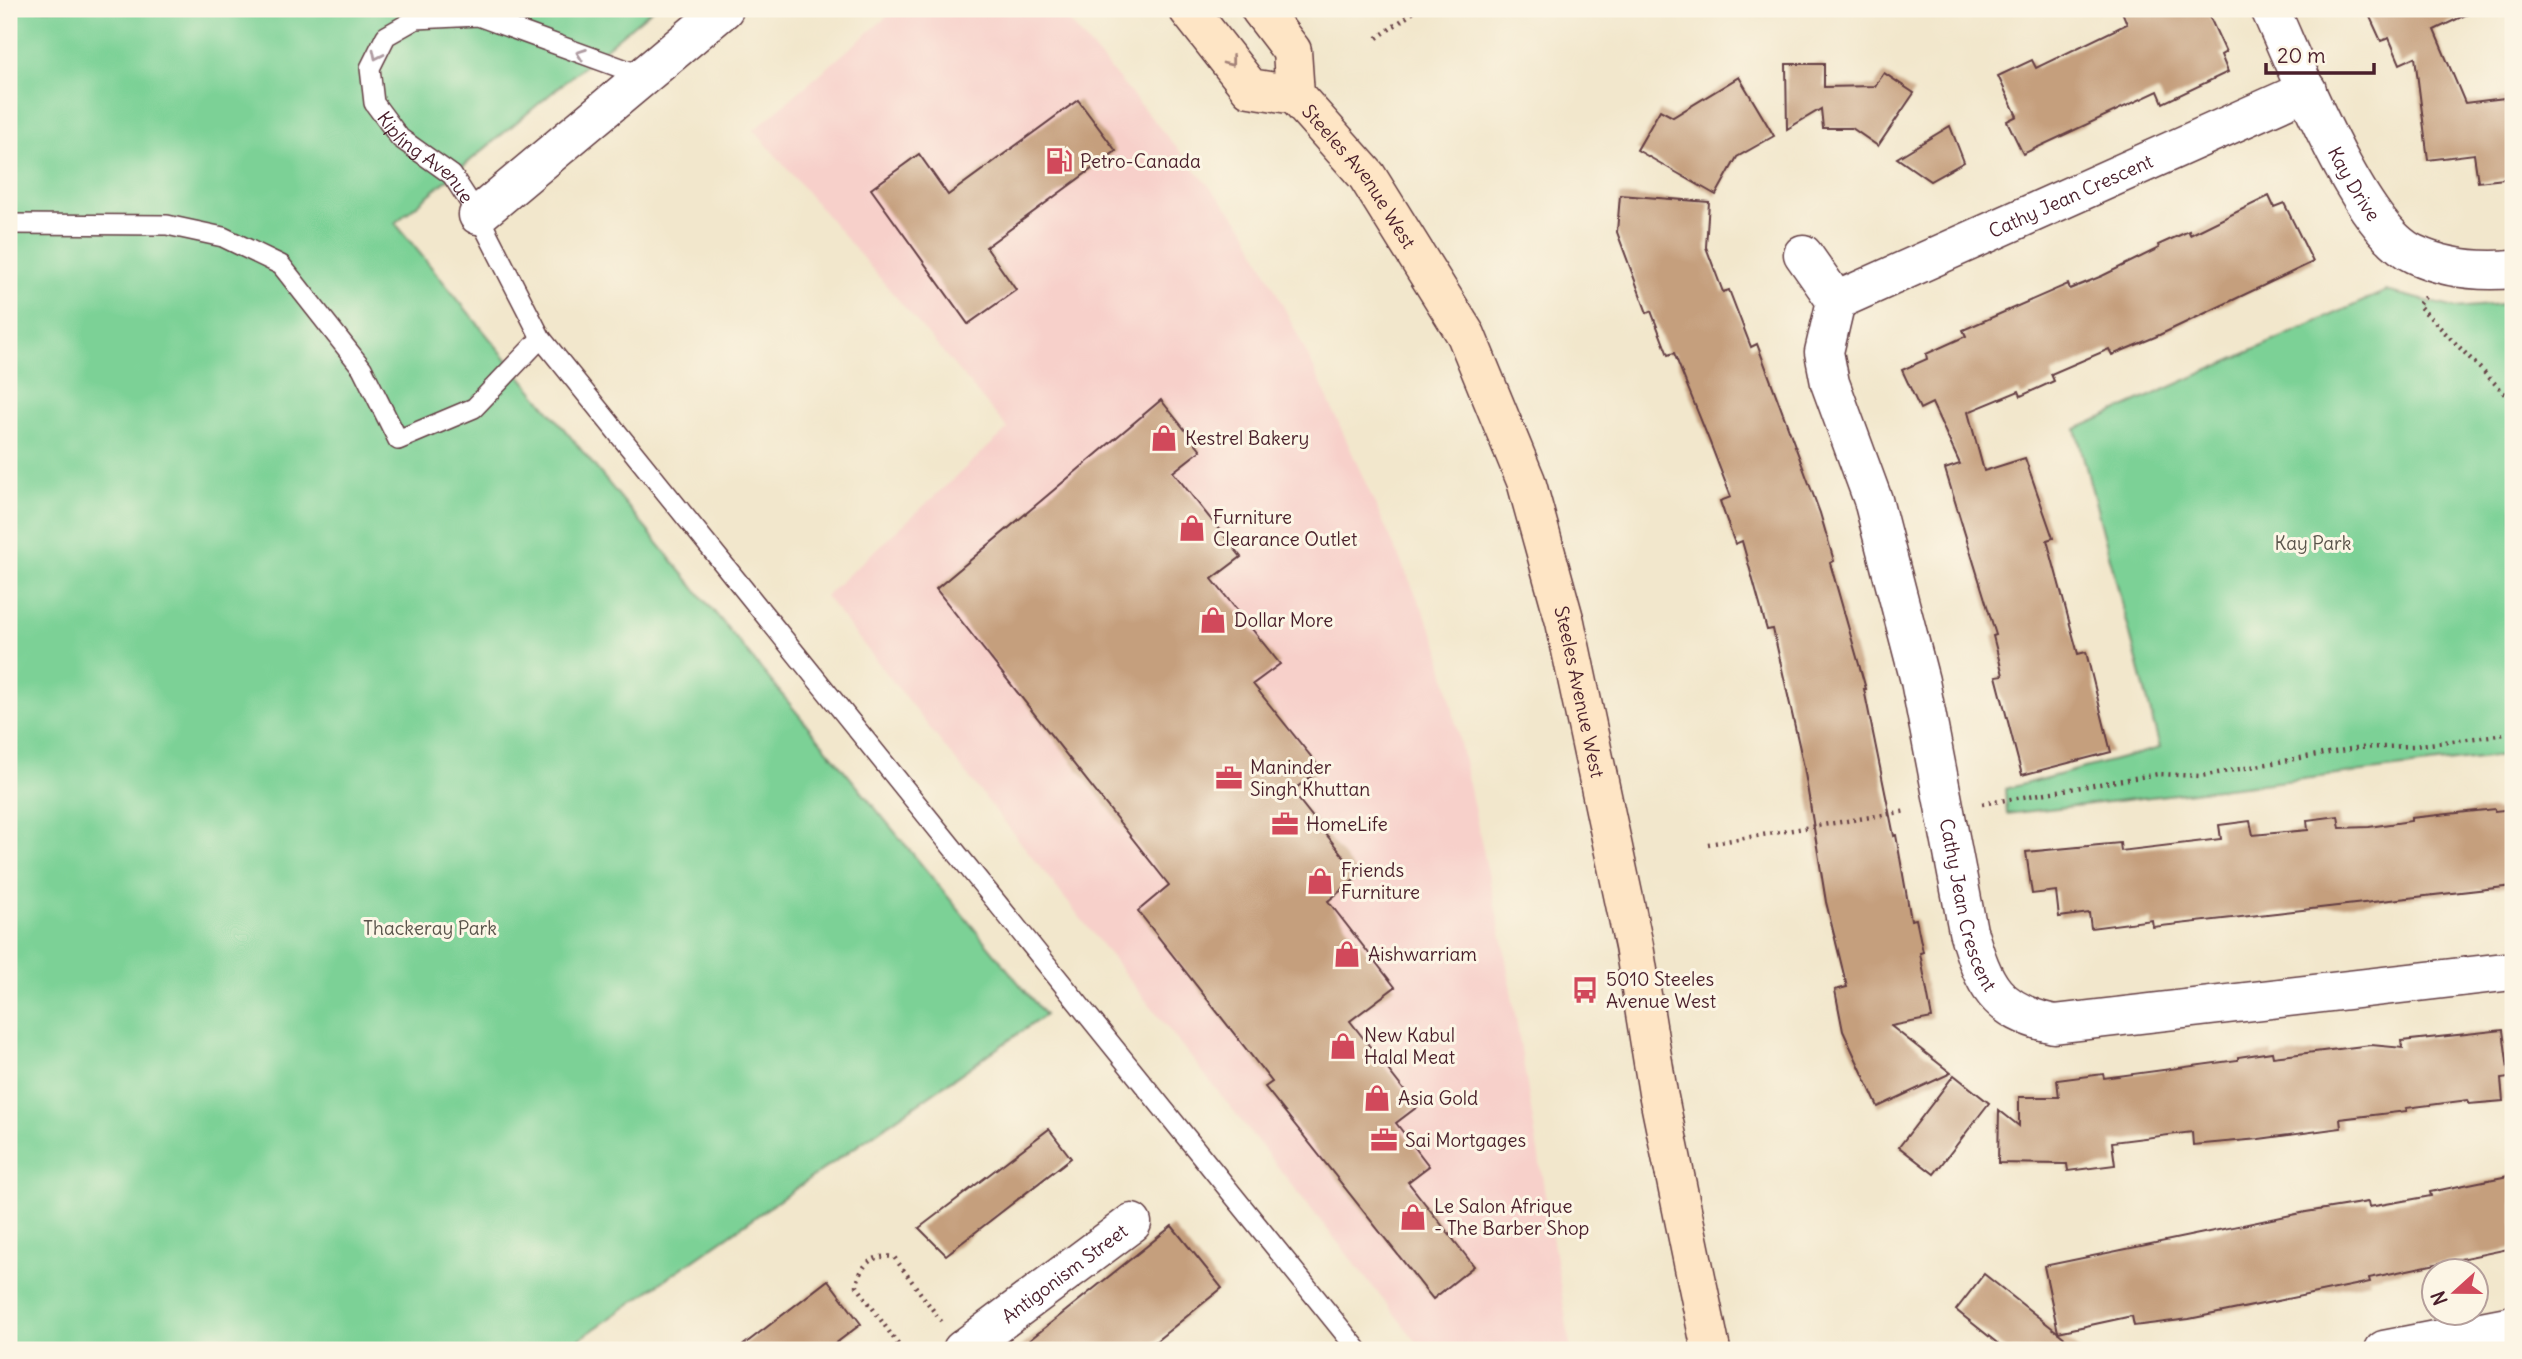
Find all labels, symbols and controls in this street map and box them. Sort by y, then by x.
scale bar [2266,32,2375,76]
text: 20 m [2277,42,2326,69]
one-way arrow [371,48,385,60]
one-way arrow [576,48,588,62]
one-way arrow [1222,55,1235,67]
street label: Steeles Avenue West [1297,100,1421,253]
street label: Kipling Avenue [372,106,479,207]
street label: Kay Drive [2323,142,2386,226]
fuel station icon: Petro-Canada [1044,146,1074,176]
place label: Petro-Canada [1080,149,1201,173]
street label: Cathy Jean Crescent [1985,149,2156,243]
shop icon: Kestrel Bakery [1149,423,1179,453]
place label: Kestrel Bakery [1185,426,1309,450]
place label: Furniture Clearance Outlet [1213,505,1357,551]
shop icon: Furniture Clearance Outlet [1177,513,1207,543]
park label: Kay Park [2275,531,2352,555]
street label: Steeles Avenue West [1549,603,1610,780]
shop icon: Dollar More [1198,605,1228,635]
place label: Dollar More [1234,608,1333,632]
place label: Maninder Singh Khuttan [1250,755,1370,801]
office icon: Maninder Singh Khuttan [1214,763,1244,793]
office icon: HomeLife [1270,809,1300,839]
place label: HomeLife [1306,812,1388,836]
street label: Cathy Jean Crescent [1935,816,2002,996]
place label: Friends Furniture [1341,858,1420,904]
shop icon: Friends Furniture [1305,866,1335,896]
park label: Thackeray Park [363,916,497,940]
shop icon: Aishwarriam [1332,939,1362,969]
place label: Aishwarriam [1368,942,1477,966]
place label: 5010 Steeles Avenue West [1606,967,1716,1013]
bus stop icon: 5010 Steeles Avenue West [1570,975,1600,1005]
place label: New Kabul Halal Meat [1364,1023,1455,1069]
shop icon: New Kabul Halal Meat [1328,1031,1358,1061]
shop icon: Asia Gold [1362,1083,1392,1113]
place label: Asia Gold [1398,1086,1478,1110]
office icon: Sai Mortgages [1369,1125,1399,1155]
place label: Sai Mortgages [1405,1128,1526,1152]
place label: Le Salon Afrique - The Barber Shop [1434,1194,1589,1240]
shop icon: Le Salon Afrique - The Barber Shop [1398,1202,1428,1232]
street label: Antigonism Street [997,1219,1132,1328]
north arrow [2420,1258,2490,1328]
text: N [2426,1288,2453,1309]

